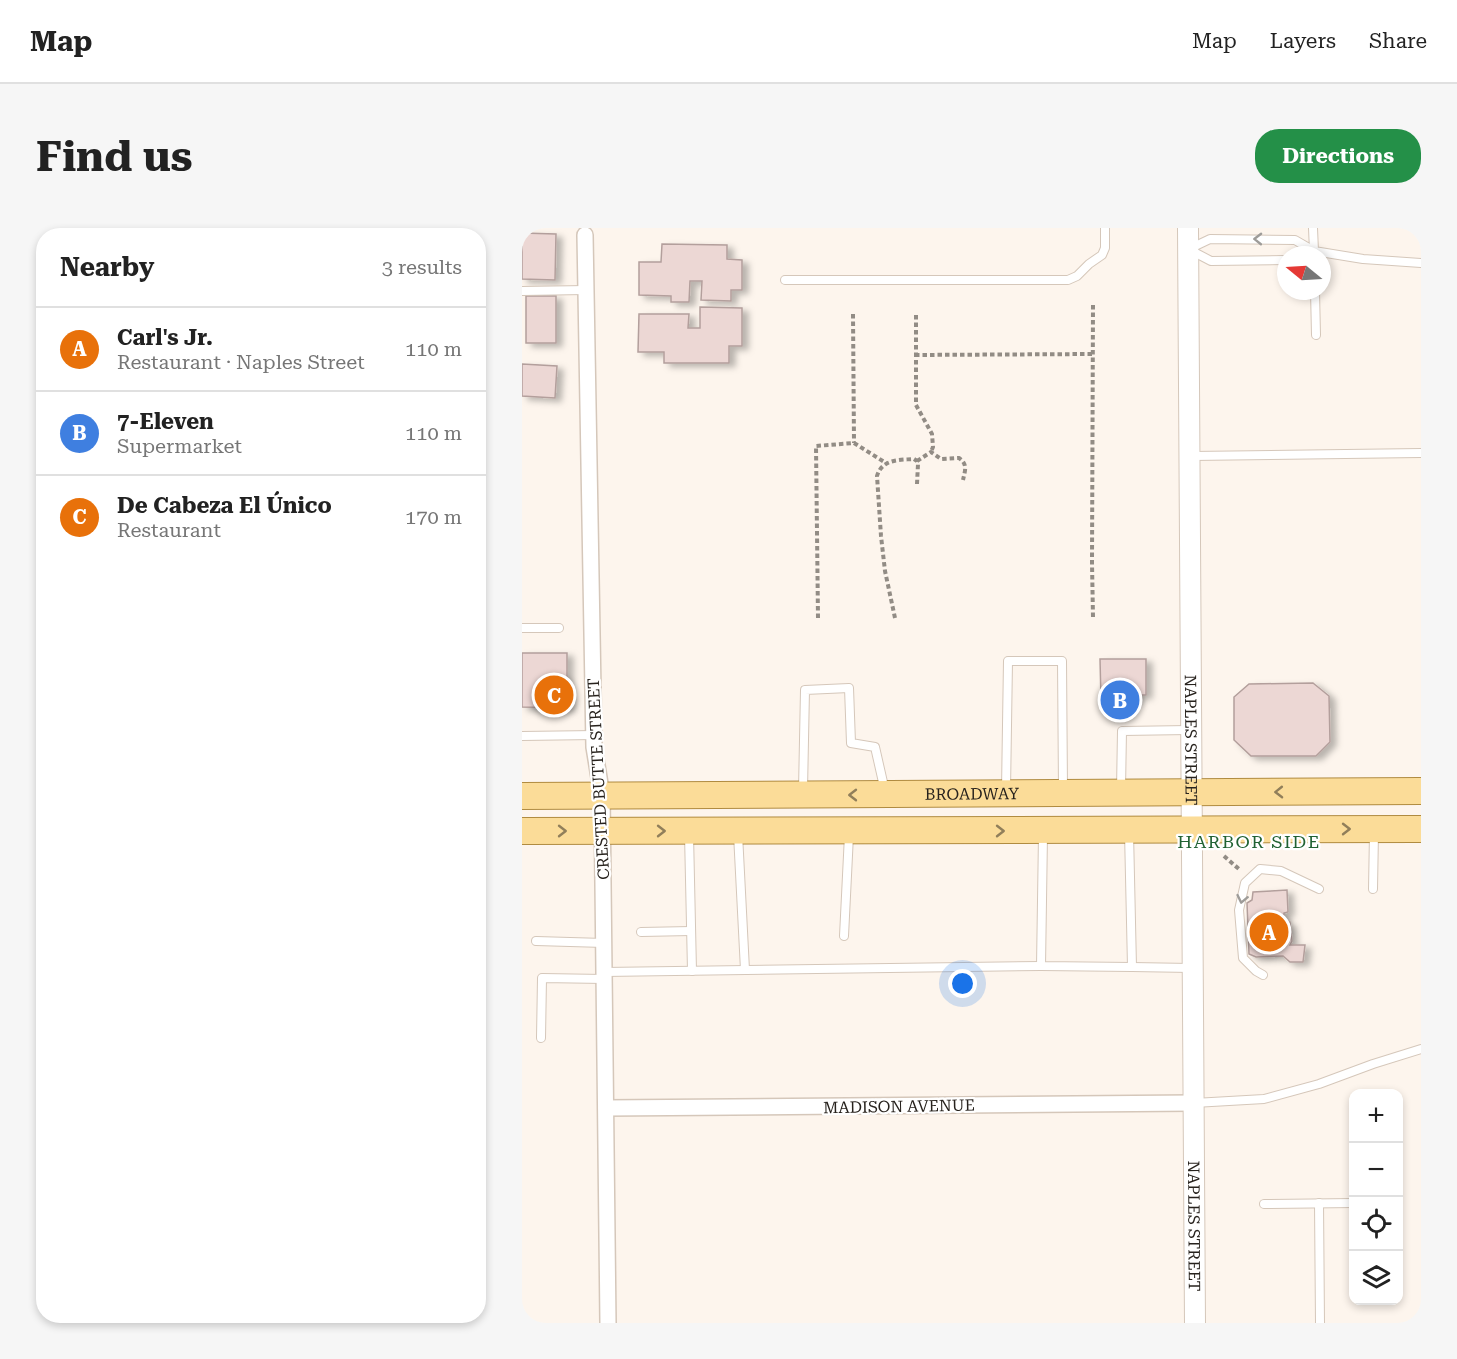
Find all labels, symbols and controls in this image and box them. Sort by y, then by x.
text: Map [30,25,92,58]
text: Map [1192,29,1237,53]
text: Layers [1270,29,1336,53]
text: Share [1369,29,1427,53]
button: Directions [1255,129,1421,183]
text: Find us [36,132,193,181]
one-way arrow [1254,233,1263,245]
north arrow [1277,246,1331,300]
text: Nearby [60,252,154,282]
text: 3 results [382,255,462,279]
text: Carl's Jr. [117,325,213,350]
text: A [72,337,87,361]
text: 110 m [405,337,462,361]
text: Restaurant · Naples Street [117,350,365,374]
text: 7-Eleven [117,409,214,434]
text: B [72,421,87,445]
text: 110 m [405,421,462,445]
text: Supermarket [117,434,242,458]
text: De Cabeza El Único [117,493,332,518]
text: C [73,505,87,529]
text: 170 m [405,505,462,529]
text: Restaurant [117,518,221,542]
pin: C [534,672,573,718]
street label: NAPLES STREET [1181,674,1201,806]
street label: CRESTED BUTTE STREET [584,677,613,880]
pin: B [1100,678,1140,722]
street label: BROADWAY [925,784,1019,804]
one-way arrow [1275,786,1284,798]
one-way arrow [848,789,857,801]
one-way arrow [1341,823,1350,835]
one-way arrow [558,825,567,837]
one-way arrow [657,825,666,837]
one-way arrow [995,825,1004,837]
district label: HARBOR SIDE [1177,831,1321,852]
one-way arrow [1236,894,1249,904]
pin: A [1250,910,1288,954]
your location [948,969,977,998]
map controls [1349,1089,1403,1305]
button: + [1349,1089,1403,1143]
street label: MADISON AVENUE [823,1096,975,1117]
button: − [1349,1143,1403,1197]
street label: NAPLES STREET [1184,1160,1204,1292]
button: locate [1349,1197,1403,1251]
button: layers [1349,1251,1403,1305]

